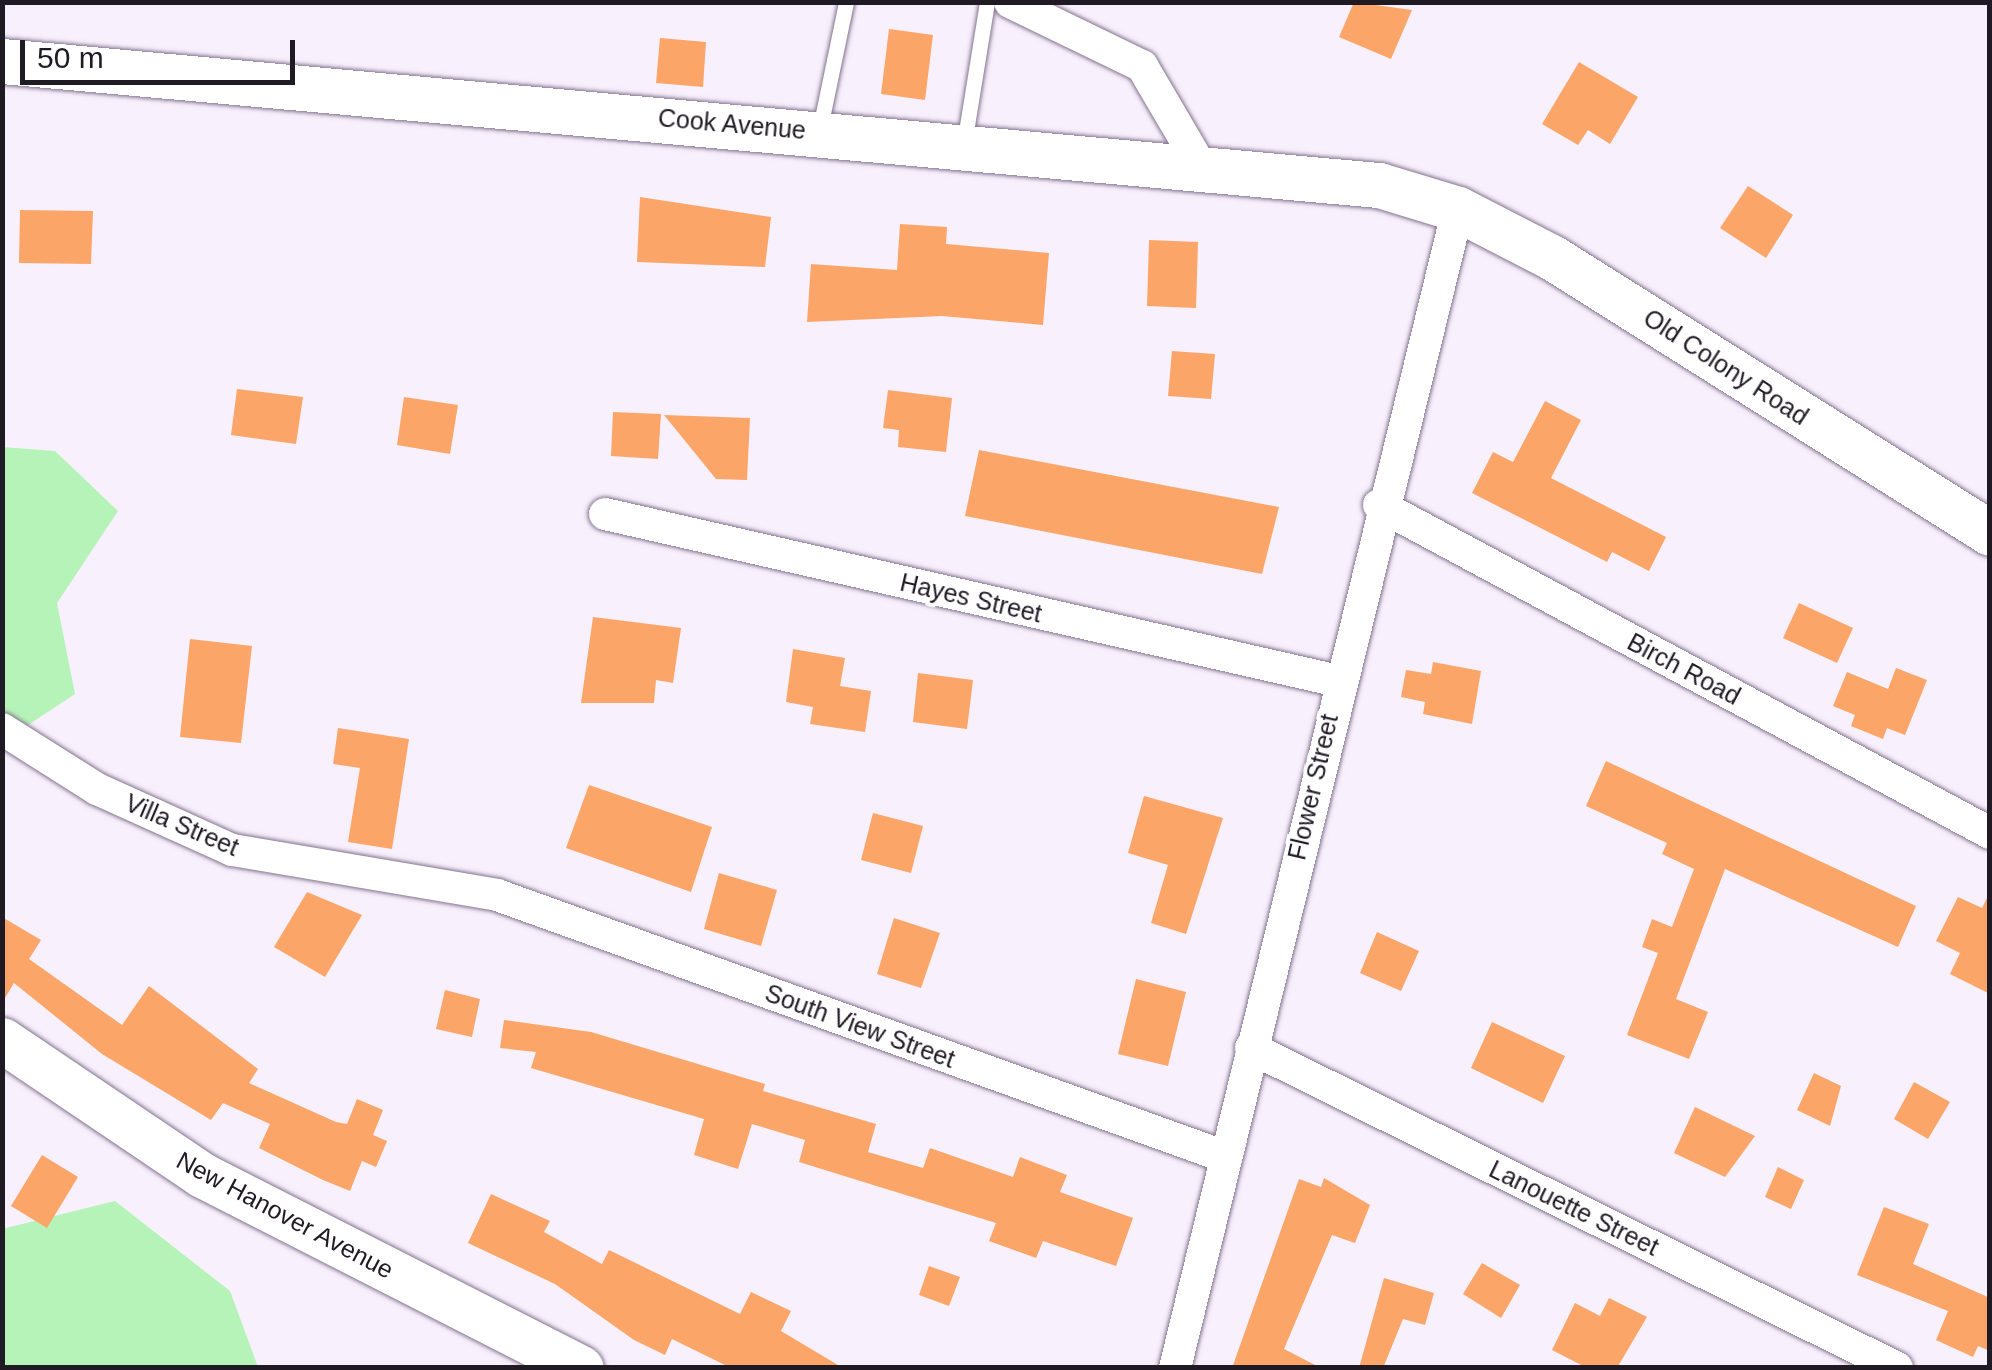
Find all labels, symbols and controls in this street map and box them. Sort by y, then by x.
scale bar [25,20,300,82]
text: 50 m [37,41,104,74]
street label: Cook Avenue [656,103,808,145]
street label: Old Colony Road [1638,303,1814,431]
street label: Hayes Street [897,567,1045,629]
street label: Birch Road [1622,627,1746,711]
street label: Flower Street [1282,711,1344,863]
street label: Villa Street [121,788,243,862]
street label: South View Street [761,978,959,1074]
street label: New Hanover Avenue [171,1145,399,1285]
street label: Lanouette Street [1484,1154,1664,1262]

